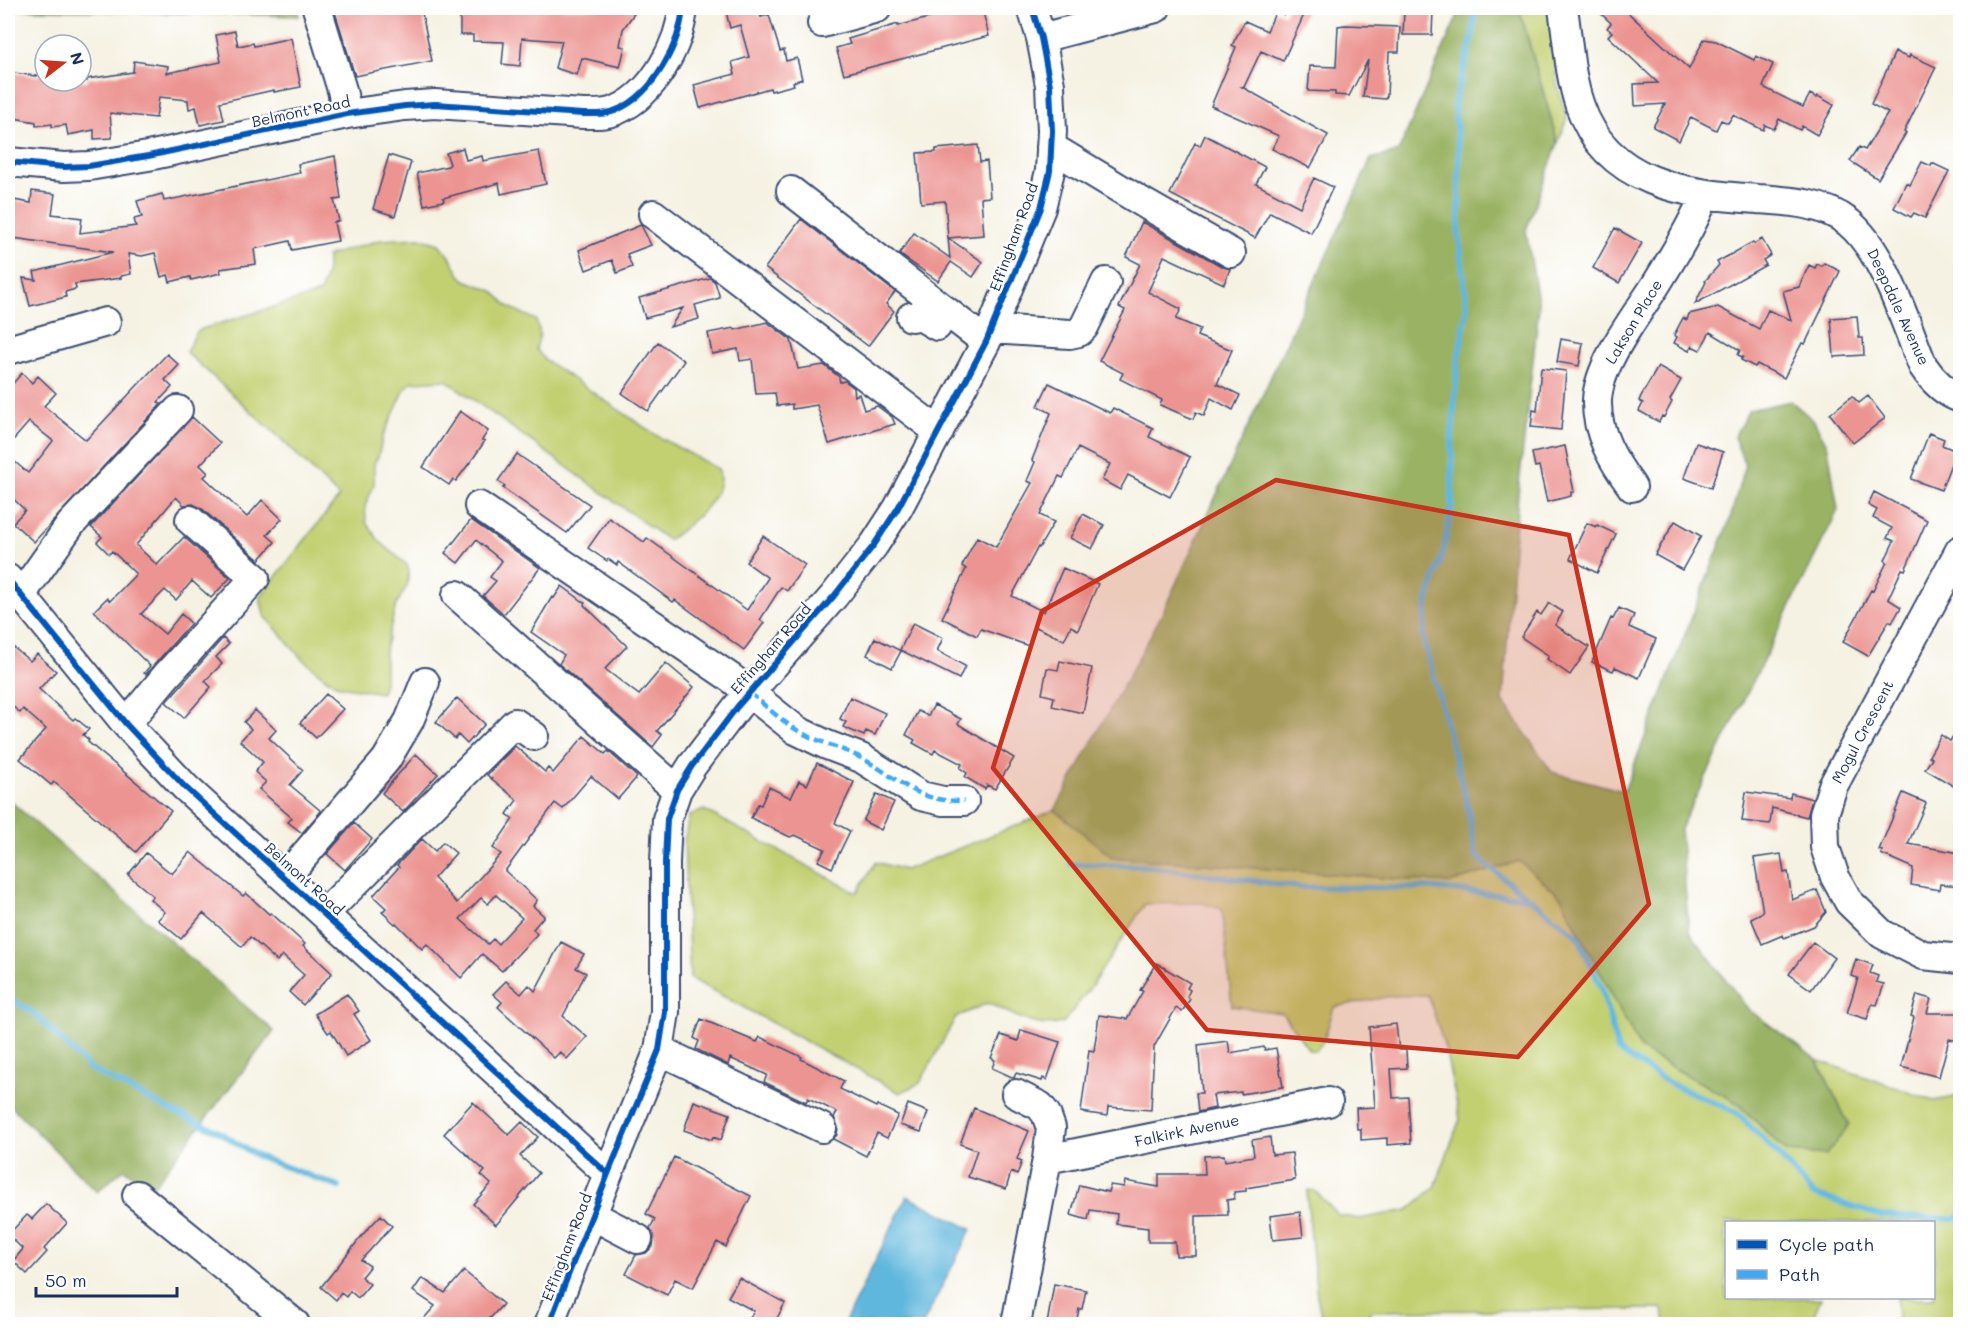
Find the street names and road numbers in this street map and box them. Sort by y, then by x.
street label: Belmont Road [250,91,352,131]
street label: Effingham Road [984,180,1042,294]
street label: Deepdale Avenue [1863,245,1935,368]
street label: Lakson Place [1600,276,1666,367]
street label: Effingham Road [725,599,815,698]
street label: Mogul Crescent [1826,676,1898,787]
street label: Belmont Road [261,837,349,919]
street label: Falkirk Avenue [1133,1109,1241,1151]
street label: Effingham Road [536,1190,596,1303]

